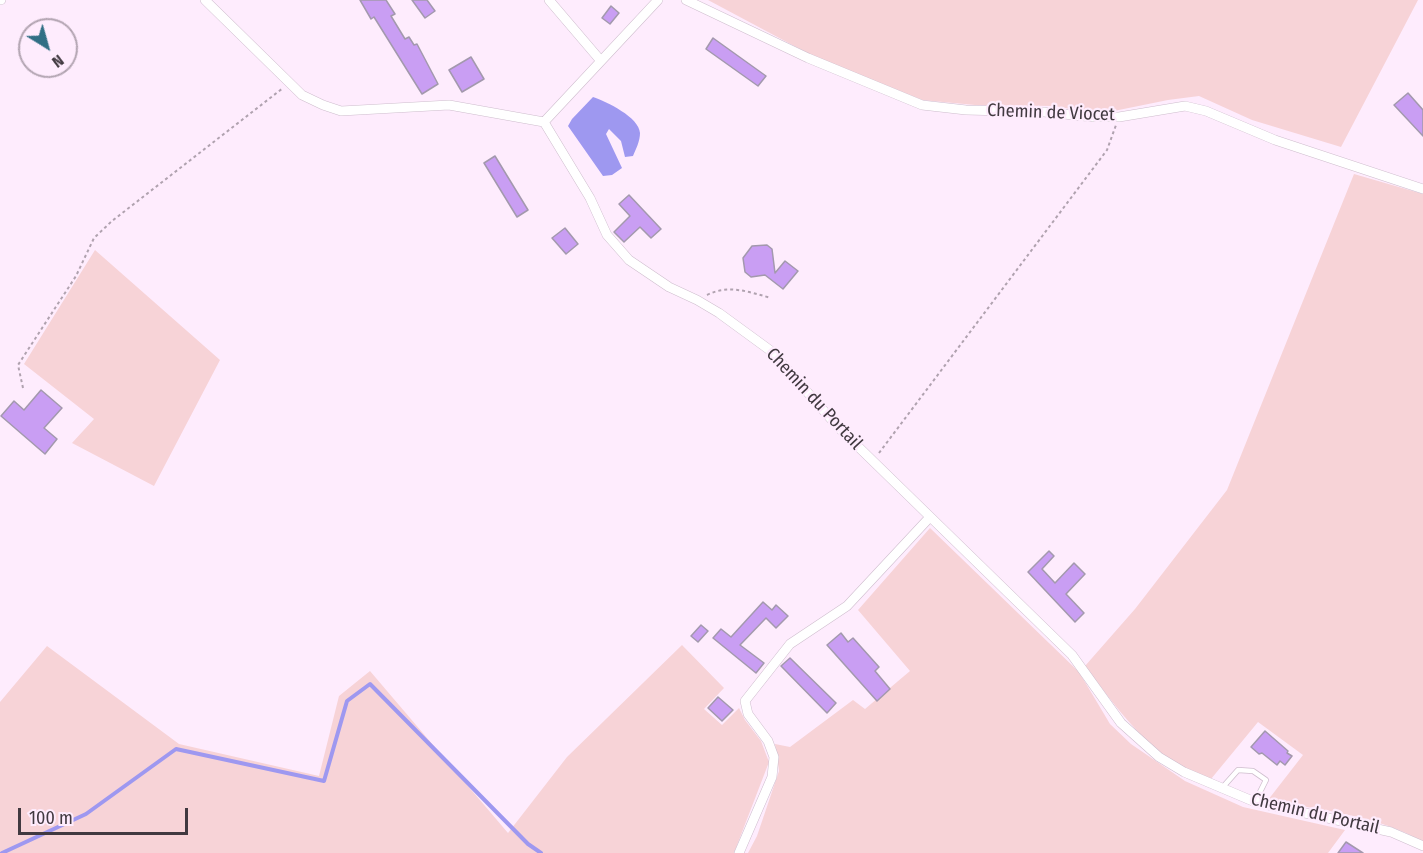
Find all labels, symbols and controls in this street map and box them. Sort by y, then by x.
north arrow [18,18,78,78]
text: N [48,51,67,72]
street label: Chemin de Viocet [987,100,1115,126]
street label: Chemin du Portail [761,344,867,454]
street label: Chemin du Portail [1249,789,1381,839]
scale bar [21,796,190,834]
text: 100 m [29,807,73,829]

